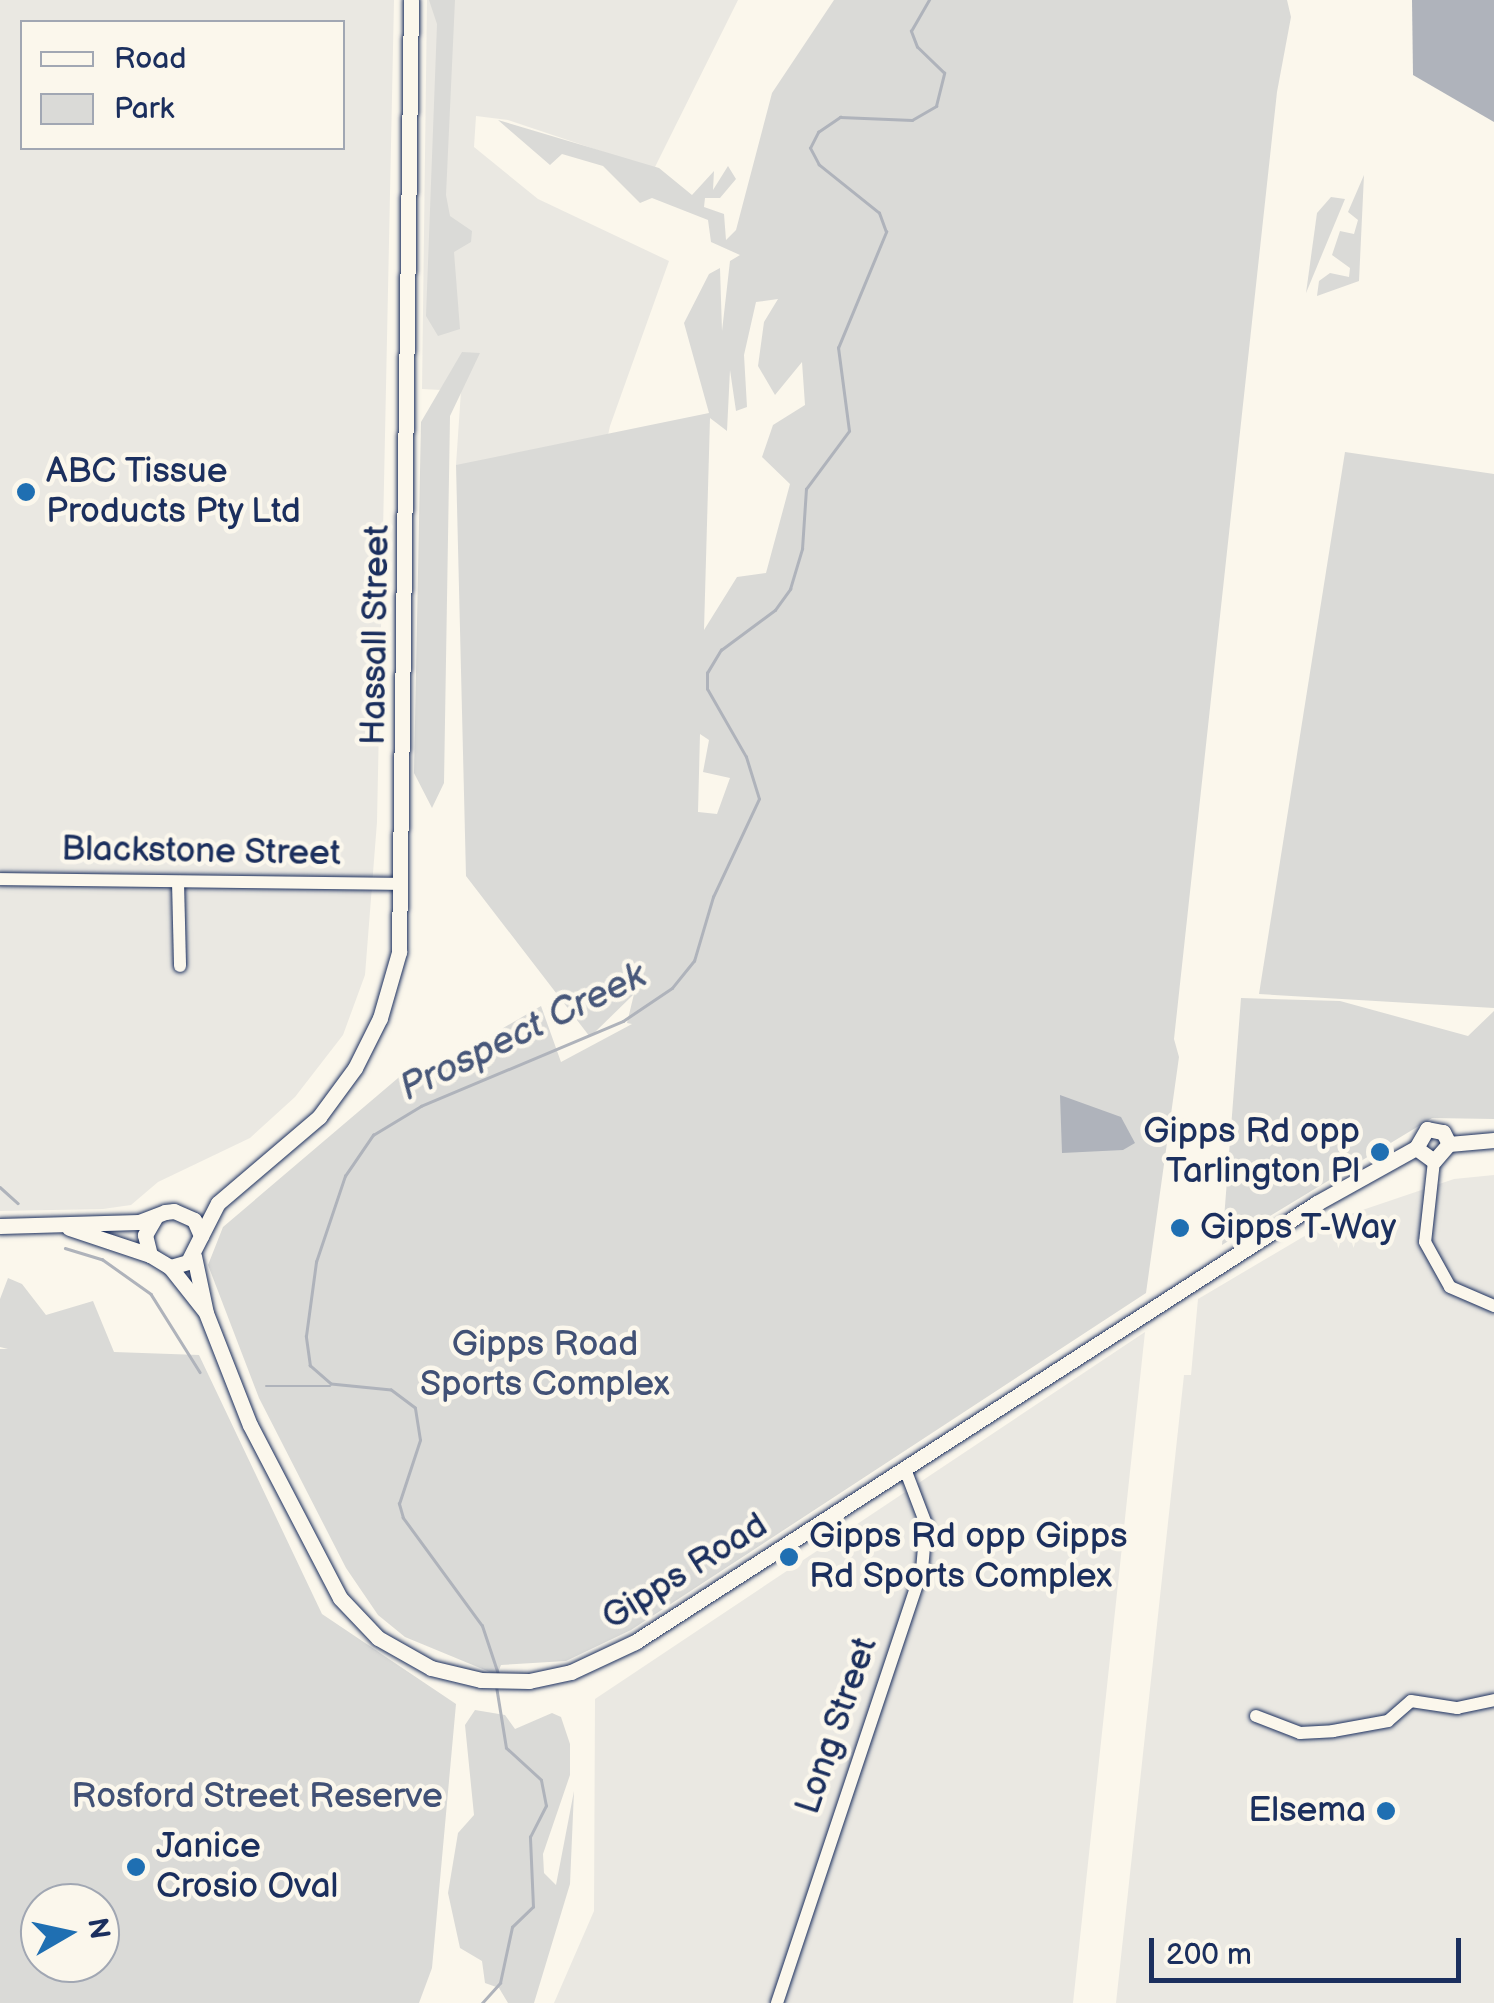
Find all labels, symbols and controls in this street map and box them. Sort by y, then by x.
legend [20,20,345,150]
text: Road [114,41,187,77]
text: Park [114,91,174,127]
place label: ABC Tissue Products Pty Ltd [46,451,303,533]
marker: ABC Tissue Products Pty Ltd [15,481,37,503]
street label: Hassall Street [353,524,399,746]
street label: Blackstone Street [61,829,341,875]
water label: Prospect Creek [393,953,653,1111]
place label: Gipps Rd opp Tarlington Pl [1143,1111,1360,1193]
marker: Gipps Rd opp Tarlington Pl [1369,1141,1391,1163]
place label: Gipps T-Way [1200,1207,1397,1249]
marker: Gipps T-Way [1169,1217,1191,1239]
park label: Gipps Road Sports Complex [420,1324,670,1406]
street label: Gipps Road [595,1505,775,1639]
place label: Gipps Rd opp Gipps Rd Sports Complex [809,1516,1127,1598]
marker: Gipps Rd opp Gipps Rd Sports Complex [778,1546,800,1568]
street label: Long Street [787,1632,887,1820]
park label: Rosford Street Reserve [71,1776,443,1818]
place label: Elsema [1248,1790,1366,1832]
marker: Elsema [1375,1800,1397,1822]
place label: Janice Crosio Oval [156,1826,338,1908]
marker: Janice Crosio Oval [125,1856,147,1878]
north arrow [20,1883,120,1983]
text: N [80,1916,116,1942]
scale bar [1154,1918,1466,1980]
text: 200 m [1166,1937,1252,1973]

